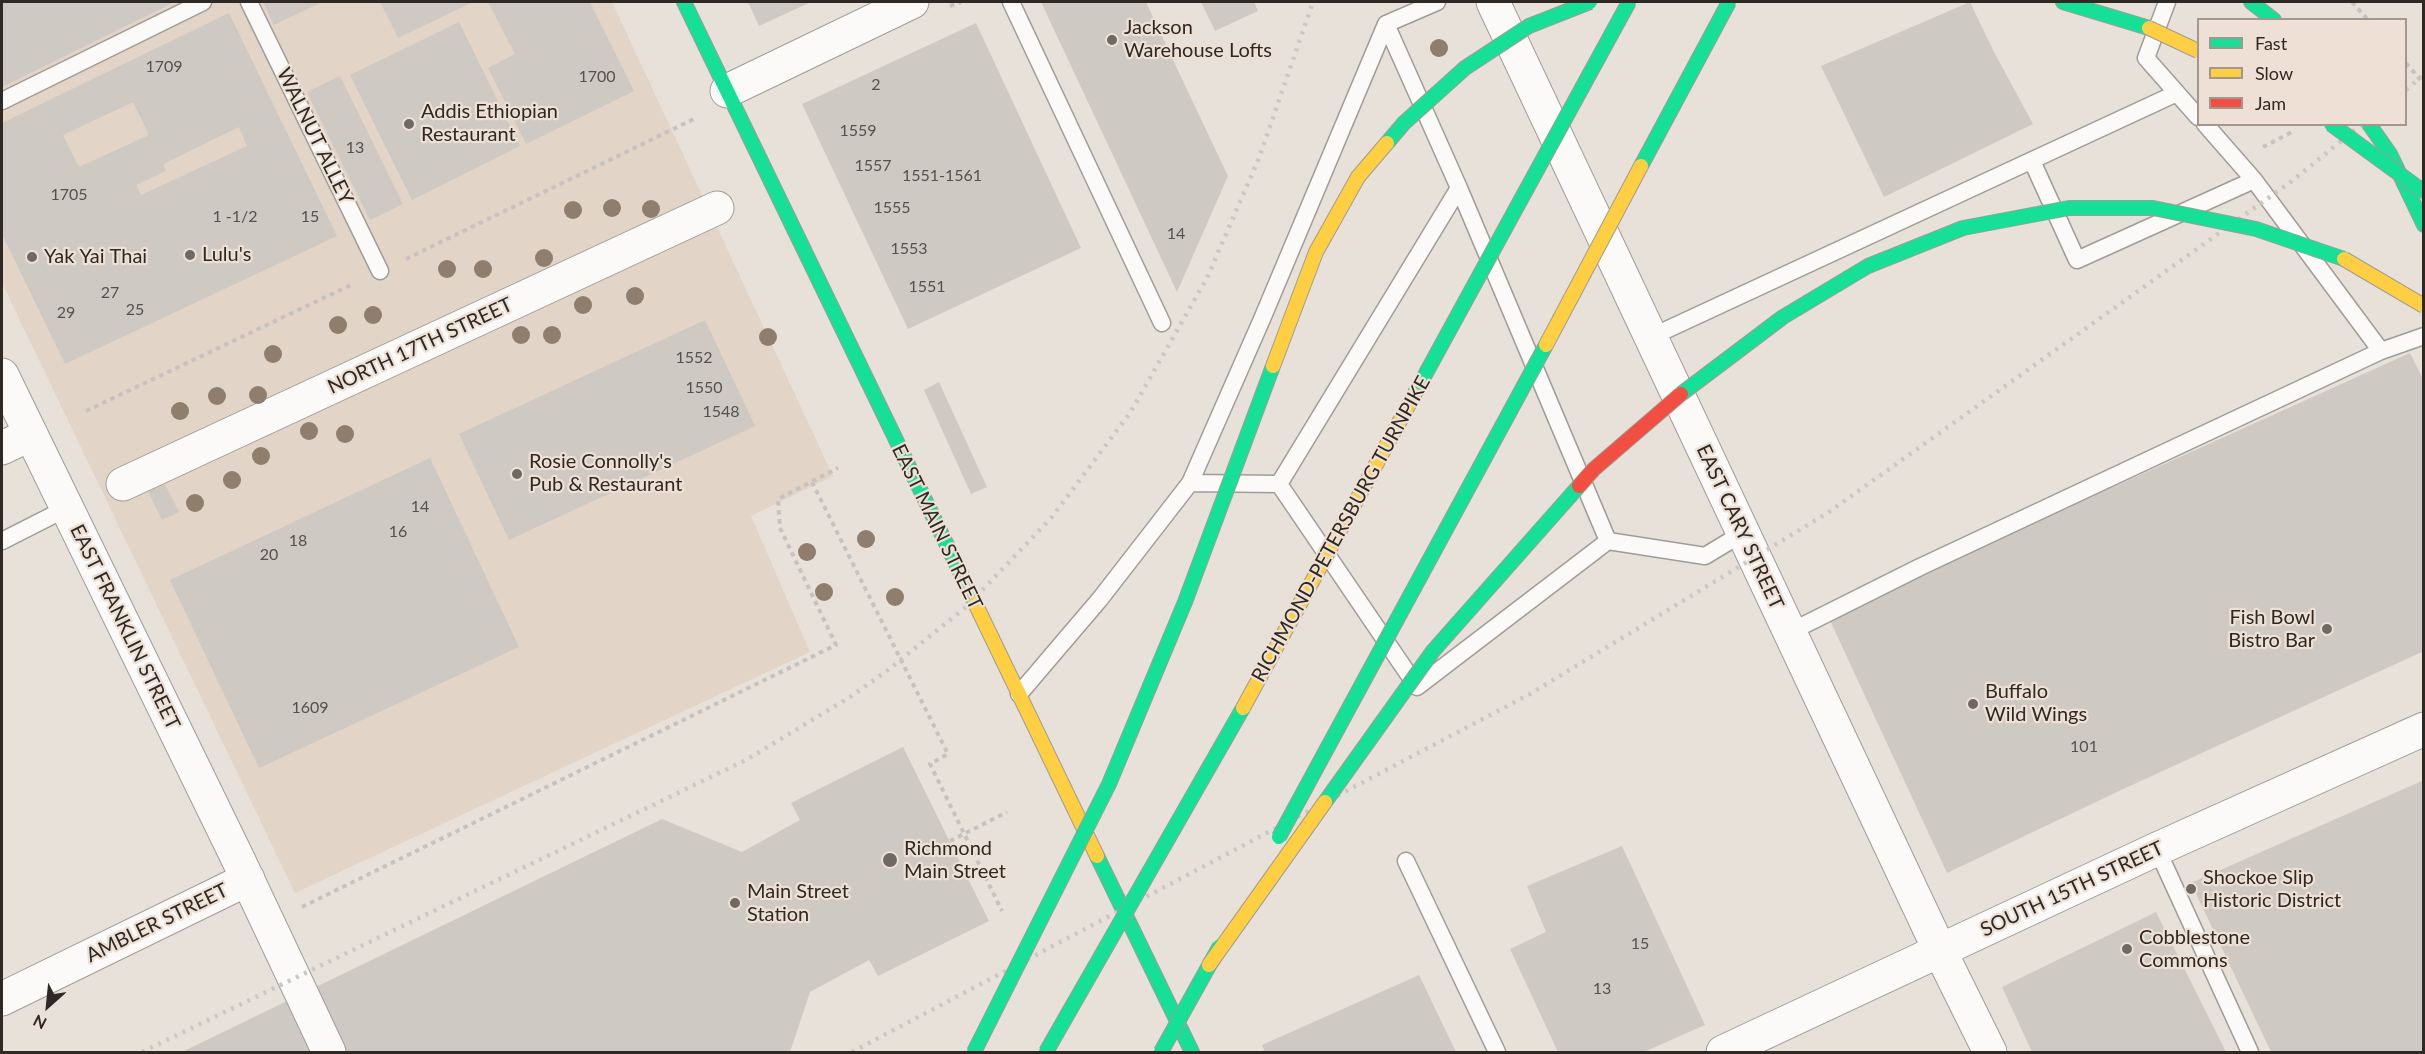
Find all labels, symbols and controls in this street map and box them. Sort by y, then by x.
place label: Jackson Warehouse Lofts [1124,16,1272,63]
legend [2197,18,2407,126]
text: Fast [2255,32,2287,54]
marker: Jackson Warehouse Lofts [1105,33,1119,47]
house number: 1709 [145,57,183,77]
text: Slow [2255,62,2293,84]
street label: WALNUT ALLEY [272,64,358,208]
house number: 1700 [578,67,616,87]
house number: 2 [871,75,881,95]
text: Jam [2255,92,2286,114]
place label: Addis Ethiopian Restaurant [421,100,558,147]
marker: Addis Ethiopian Restaurant [402,117,416,131]
house number: 1559 [839,121,877,141]
house number: 13 [346,138,364,158]
house number: 1557 [854,156,892,176]
house number: 1551-1561 [902,166,982,186]
house number: 1705 [50,185,88,205]
house number: 1555 [873,198,911,218]
house number: 1 -1/2 [212,207,258,227]
house number: 15 [301,207,319,227]
house number: 14 [1167,224,1185,244]
house number: 1553 [890,239,928,259]
place label: Lulu's [202,243,251,267]
place label: Yak Yai Thai [44,245,147,269]
marker: Lulu's [183,248,197,262]
marker: Yak Yai Thai [25,250,39,264]
house number: 1551 [908,277,946,297]
house number: 27 [101,283,119,303]
street label: NORTH 17TH STREET [324,293,516,399]
house number: 25 [126,300,144,320]
house number: 29 [57,303,75,323]
house number: 1552 [675,348,713,368]
street label: RICHMOND-PETERSBURG TURNPIKE [1247,372,1435,686]
house number: 1550 [685,378,723,398]
house number: 1548 [702,402,740,422]
street label: EAST MAIN STREET [887,440,987,614]
street label: EAST CARY STREET [1691,441,1789,613]
place label: Rosie Connolly's Pub & Restaurant [529,450,682,497]
marker: Rosie Connolly's Pub & Restaurant [510,467,524,481]
house number: 14 [411,497,429,517]
street label: EAST FRANKLIN STREET [65,521,185,733]
house number: 16 [389,522,407,542]
house number: 18 [289,531,307,551]
house number: 20 [260,545,278,565]
place label: Fish Bowl Bistro Bar [2228,606,2315,653]
marker: Fish Bowl Bistro Bar [2320,622,2334,636]
place label: Buffalo Wild Wings [1985,680,2087,727]
marker: Buffalo Wild Wings [1966,697,1980,711]
house number: 1609 [291,698,329,718]
house number: 101 [2070,737,2098,757]
street label: SOUTH 15TH STREET [1977,836,2167,942]
place label: Richmond Main Street [904,837,1006,884]
marker: Richmond Main Street [881,851,899,869]
place label: Shockoe Slip Historic District [2203,866,2341,913]
street label: AMBLER STREET [82,878,232,968]
place label: Main Street Station [747,880,849,927]
marker: Shockoe Slip Historic District [2184,882,2198,896]
marker: Main Street Station [728,896,742,910]
place label: Cobblestone Commons [2139,926,2250,973]
house number: 15 [1631,934,1649,954]
marker: Cobblestone Commons [2120,942,2134,956]
north arrow [18,976,78,1036]
house number: 13 [1593,979,1611,999]
text: N [30,1011,49,1034]

